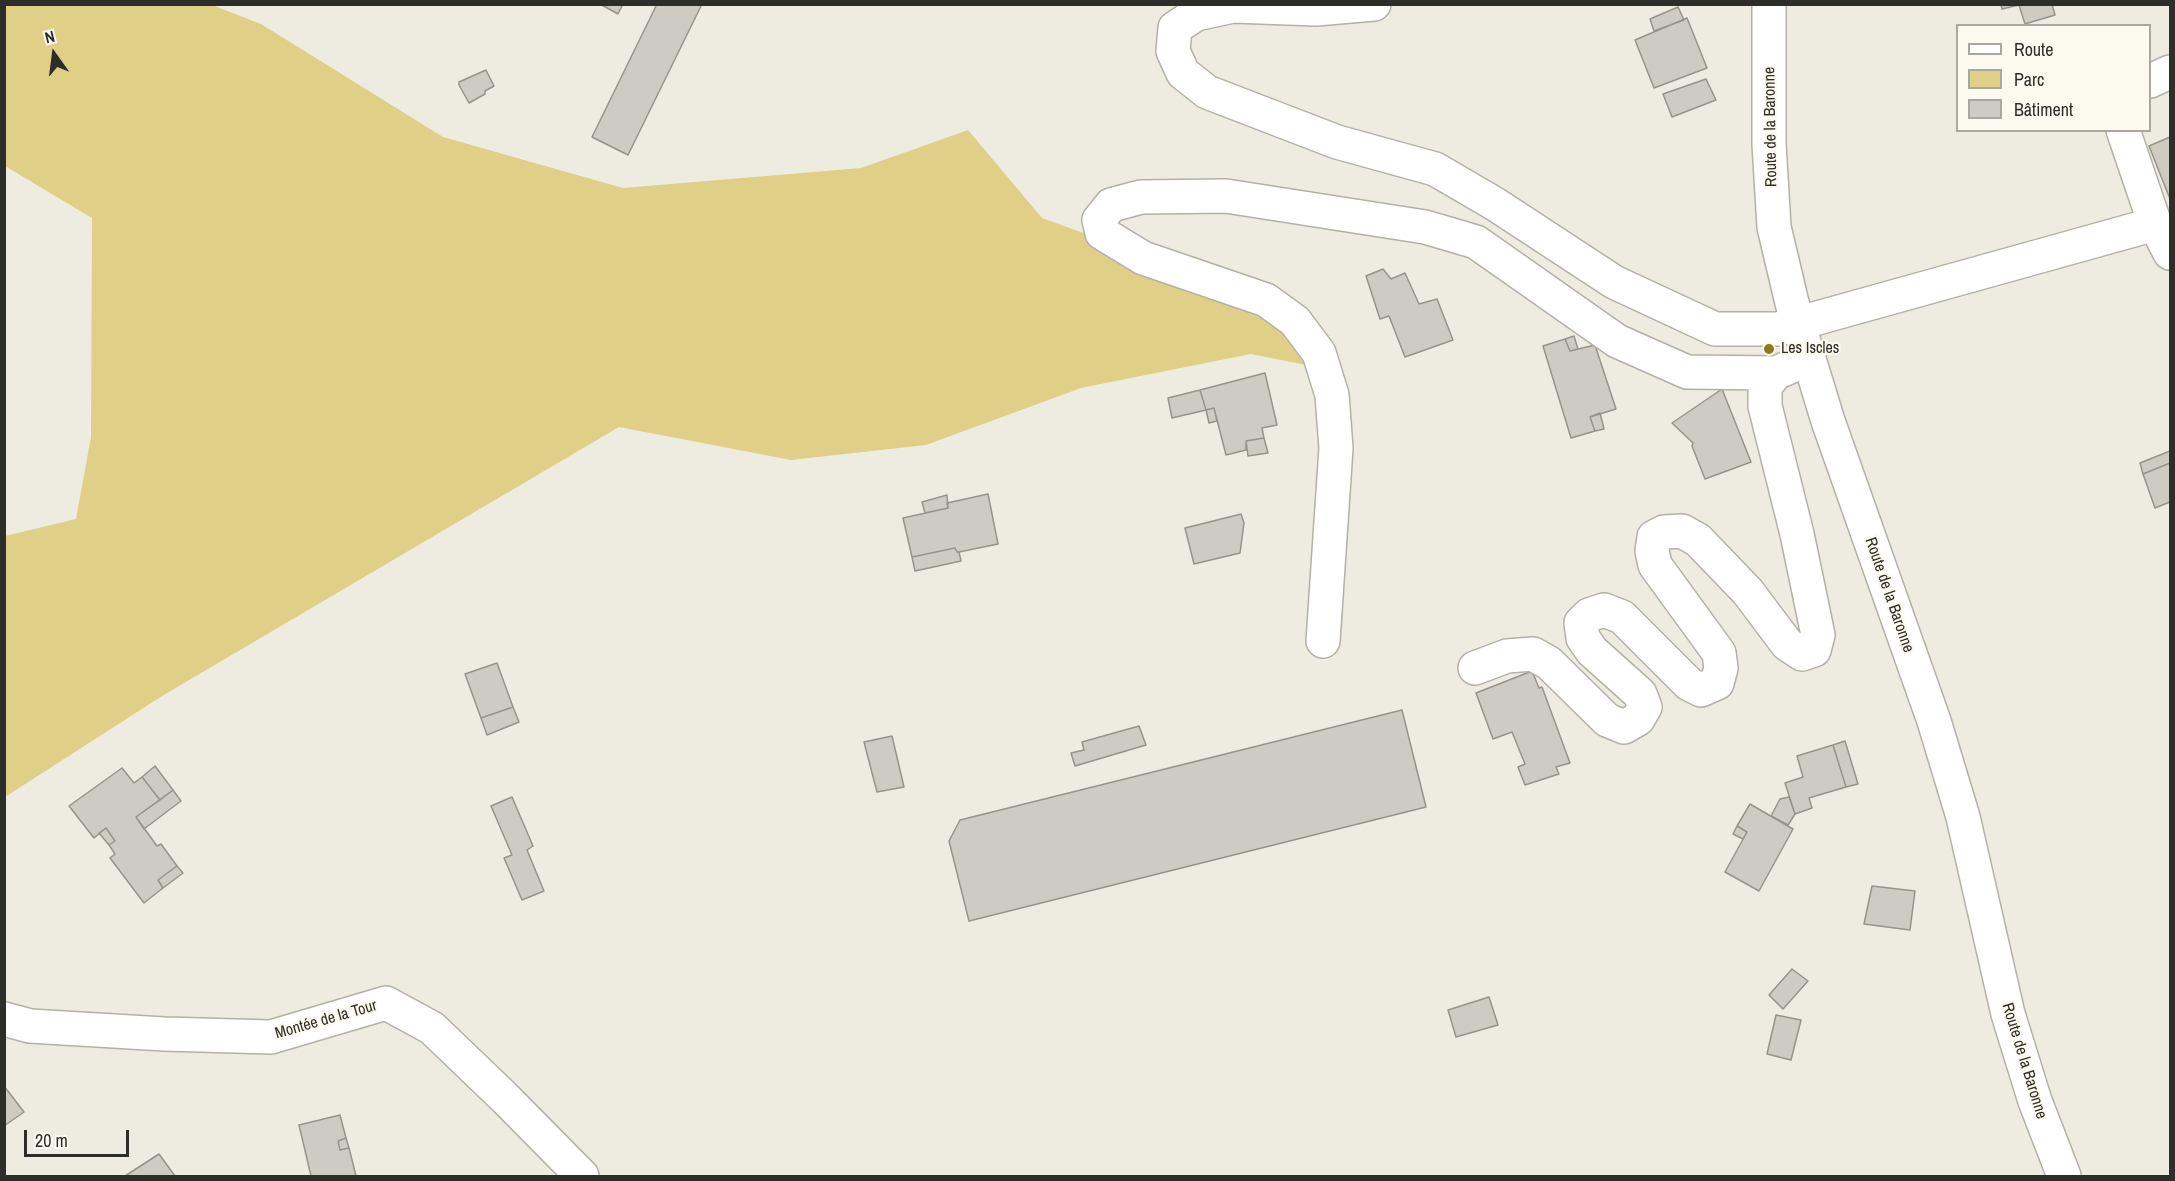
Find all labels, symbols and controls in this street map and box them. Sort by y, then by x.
north arrow [24,24,84,84]
legend [1956,24,2151,132]
text: N [42,25,57,48]
text: Route [2014,37,2053,62]
street label: Route de la Baronne [1760,67,1782,187]
text: Parc [2014,67,2044,92]
text: Bâtiment [2014,97,2073,122]
place label: Les Iscles [1781,339,1839,359]
marker: Les Iscles [1762,342,1776,356]
street label: Route de la Baronne [1860,535,1918,655]
street label: Montée de la Tour [273,996,379,1044]
street label: Route de la Baronne [1997,1001,2051,1121]
scale bar [27,1118,132,1156]
text: 20 m [35,1128,68,1153]

